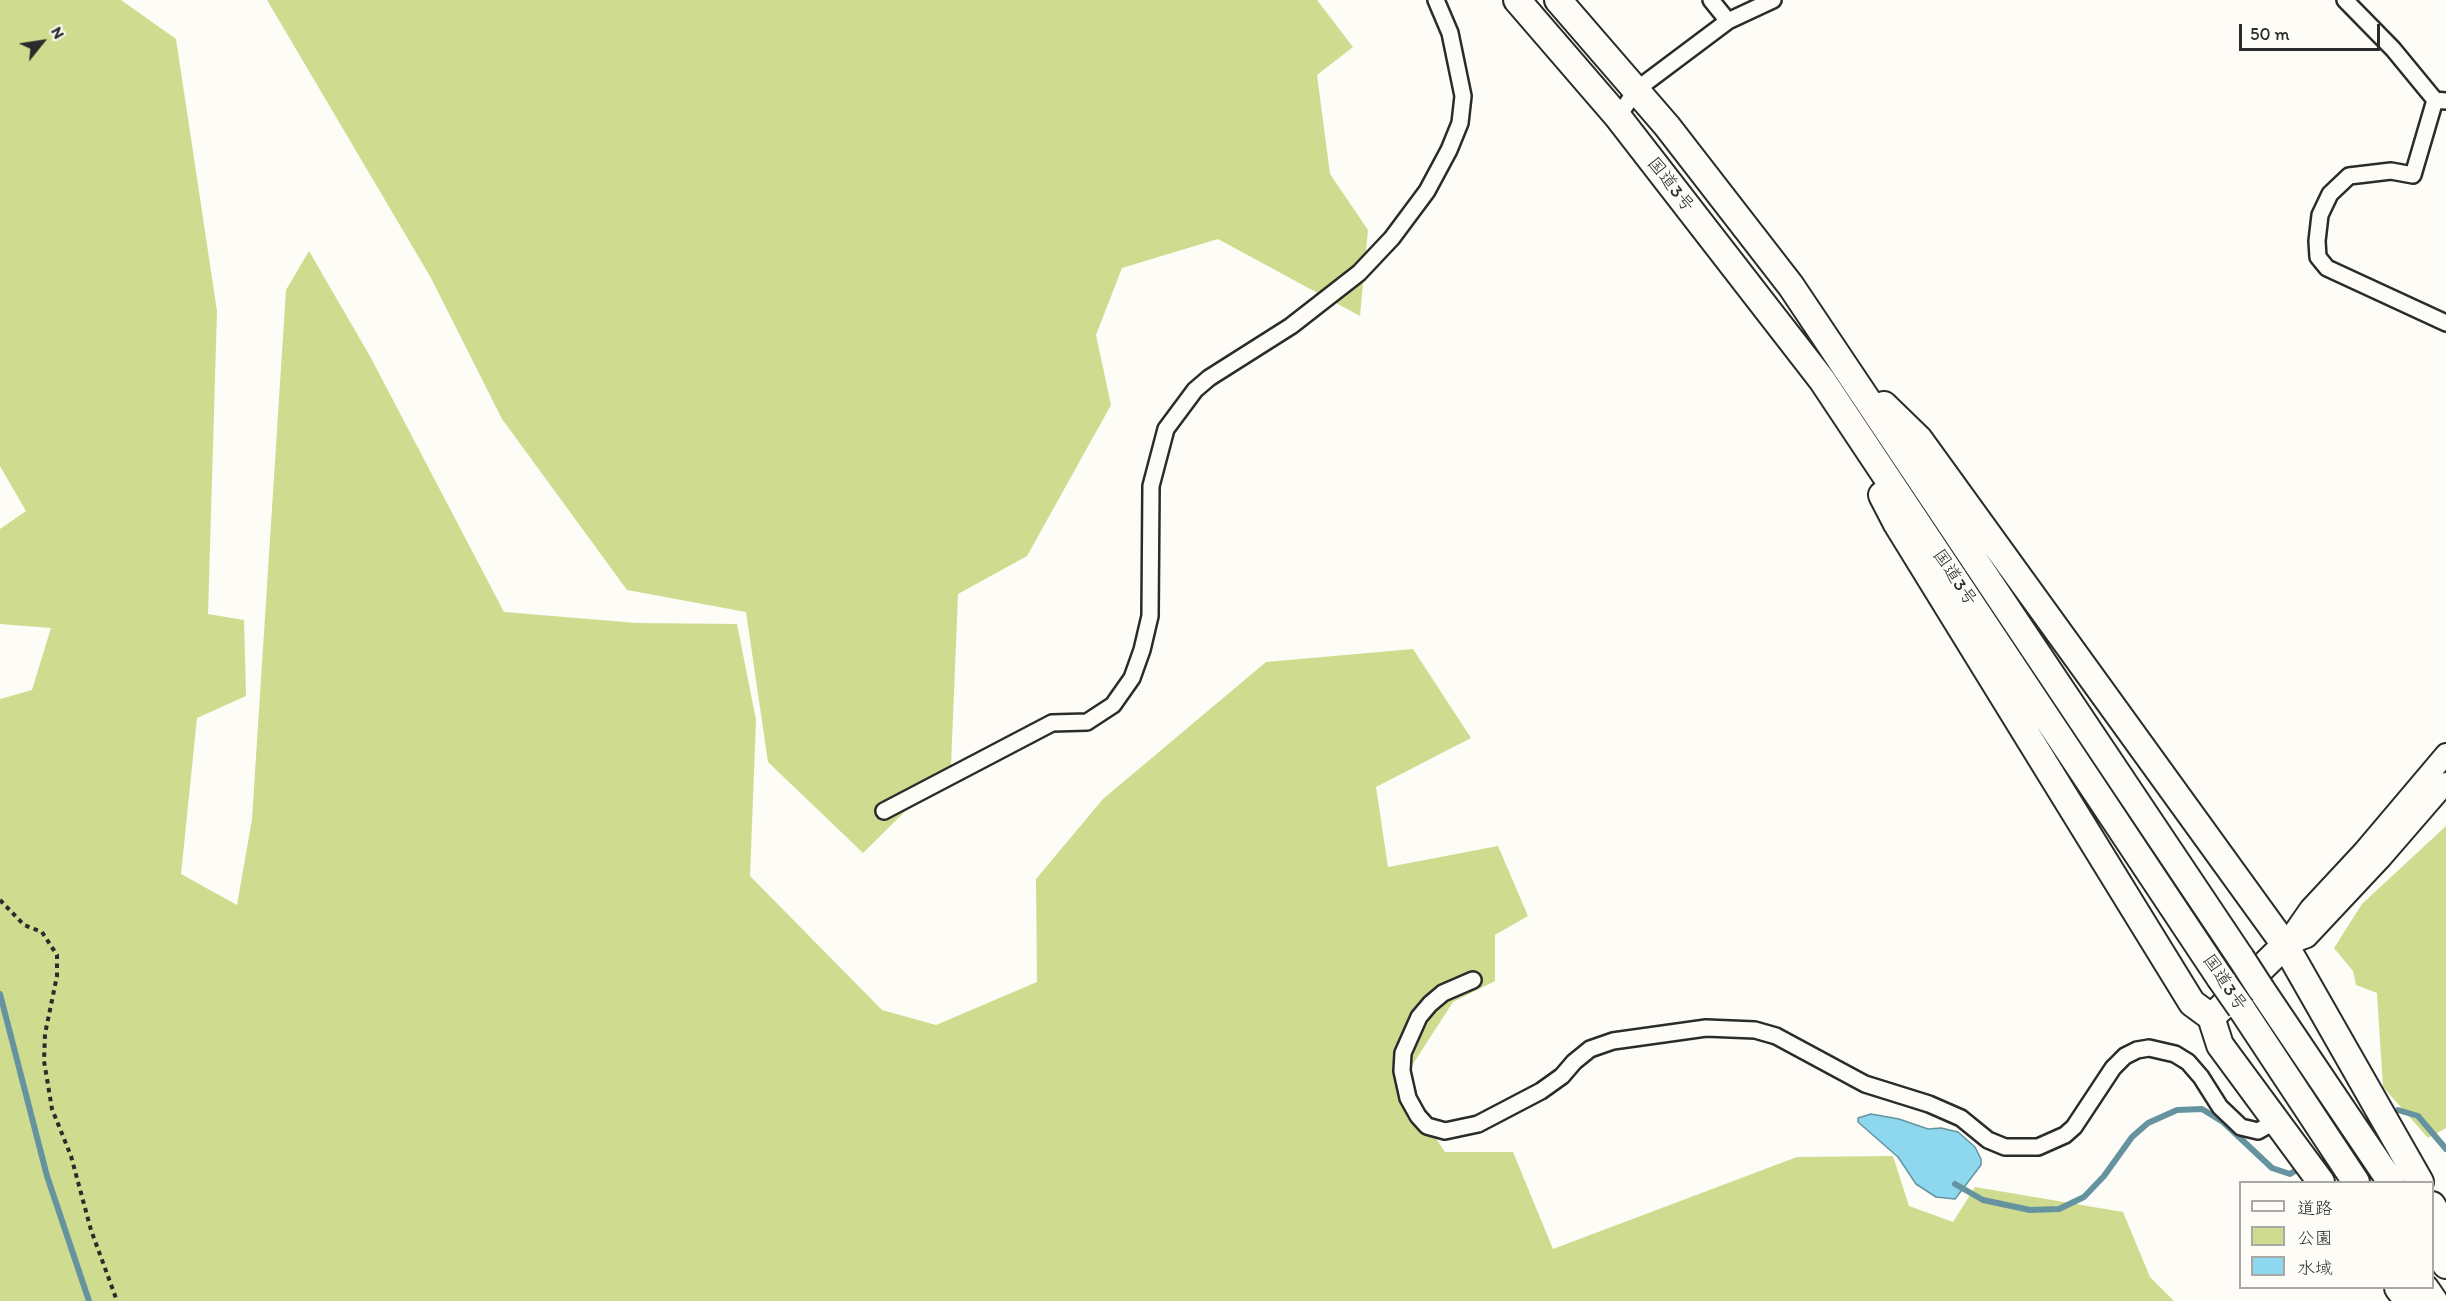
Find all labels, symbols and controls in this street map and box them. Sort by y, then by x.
north arrow [12,12,72,72]
scale bar [2242,12,2383,50]
text: N [47,23,69,42]
text: 50 m [2250,23,2290,45]
street label: 国道3号 [1642,153,1698,217]
street label: 国道3号 [1927,546,1981,610]
street label: 国道3号 [2197,951,2251,1015]
legend [2239,1181,2434,1289]
text: 道路 [2297,1197,2333,1219]
text: 公園 [2297,1227,2333,1249]
text: 水域 [2297,1257,2333,1279]

